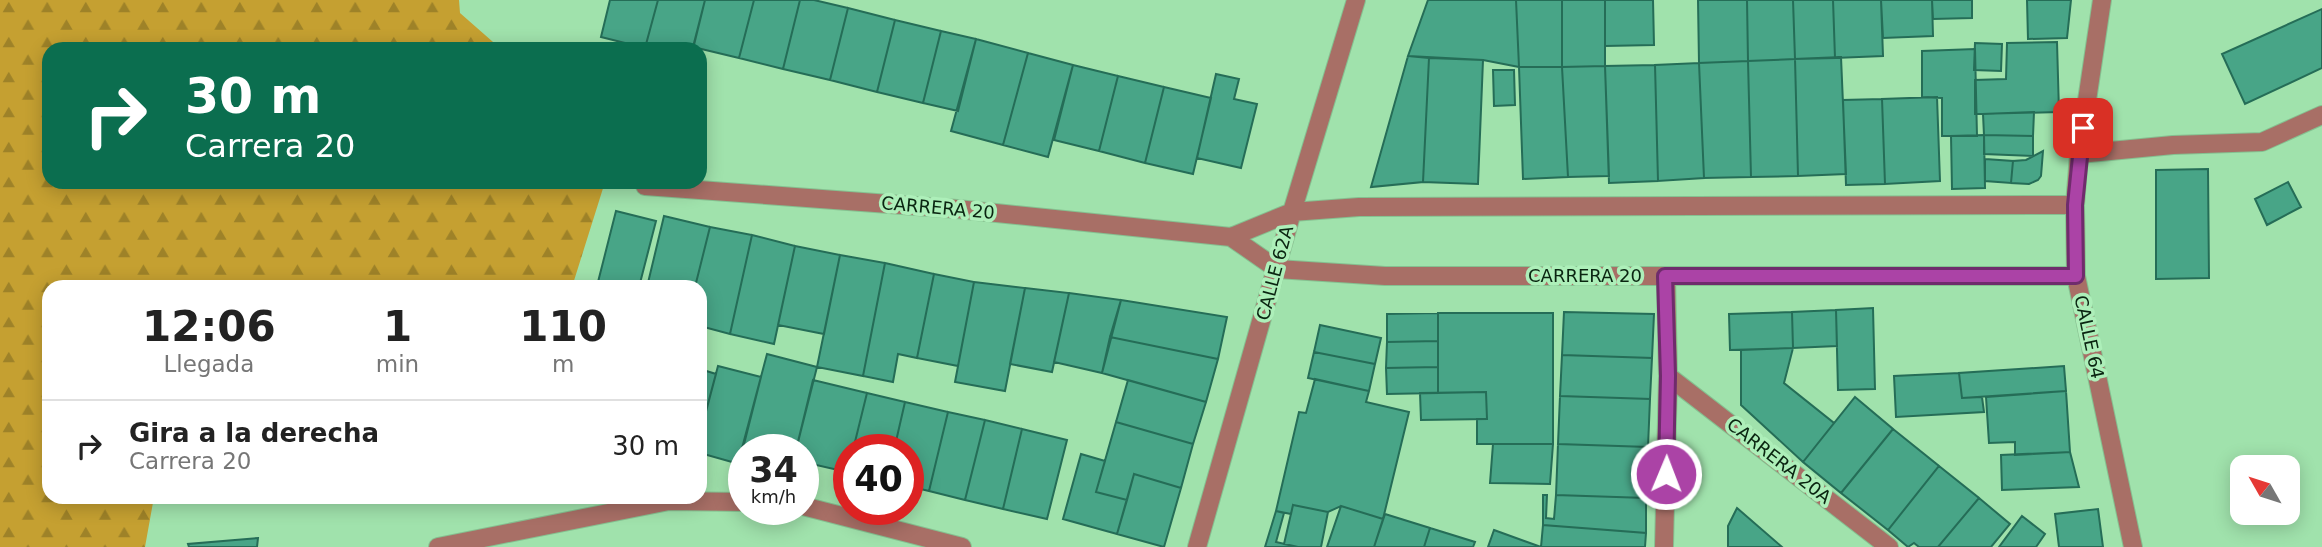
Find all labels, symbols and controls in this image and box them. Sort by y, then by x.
text: 30 m [185,68,321,125]
icon: right [70,70,161,161]
pin [2053,98,2113,158]
icon: arrive [2064,109,2102,147]
text: Carrera 20 [185,127,355,165]
street label: CARRERA 20 [880,192,996,223]
street label: CALLE 62A [1252,223,1297,323]
street label: CARRERA 20 [1528,265,1642,286]
street label: CALLE 64 [2070,293,2109,381]
text: 12:06 [142,302,276,351]
text: 1 [383,302,412,351]
text: 110 [519,302,607,351]
text: Llegada [164,351,254,377]
text: min [376,351,419,377]
text: m [552,351,574,377]
street label: CARRERA 20A [1723,413,1836,508]
text: Gira a la derecha [129,418,379,448]
icon: right [70,427,108,465]
text: 30 m [612,431,679,461]
speed limit sign: 40 [833,434,924,525]
position arrow [1629,437,1703,511]
text: Carrera 20 [129,448,251,474]
text: 34 [749,450,798,490]
north arrow [2230,455,2300,525]
map controls [2230,455,2300,525]
text: km/h [751,486,796,507]

